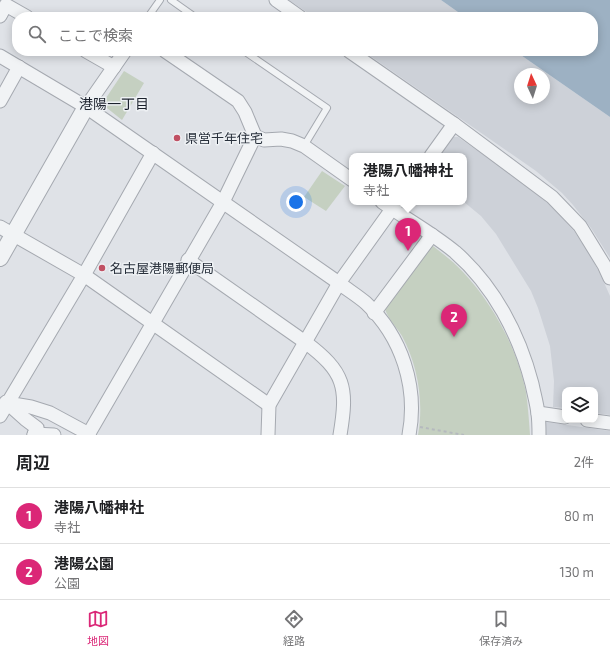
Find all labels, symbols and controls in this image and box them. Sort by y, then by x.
search box [12,12,598,56]
icon: search [26,23,48,45]
text: ここで検索 [58,26,133,44]
north arrow [514,68,550,104]
district label: 港陽一丁目 [79,95,149,112]
place label: 県営千年住宅 [185,130,263,146]
marker: 県営千年住宅 [172,133,182,143]
popup [349,153,467,205]
text: 港陽八幡神社 [363,161,453,179]
text: 寺社 [363,182,389,198]
your location [286,192,306,212]
pin: 1 [395,218,421,251]
place label: 名古屋港陽郵便局 [110,260,214,276]
marker: 名古屋港陽郵便局 [97,263,107,273]
pin: 2 [441,304,467,337]
map controls [562,387,598,423]
button: layers [562,387,598,423]
text: 周辺 [16,452,50,472]
text: 2件 [574,454,594,470]
text: 港陽八幡神社 [54,498,144,516]
text: 1 [26,508,32,524]
text: 80 m [564,508,594,524]
text: 寺社 [54,519,80,535]
text: 港陽公園 [54,554,114,572]
text: 2 [25,564,33,580]
text: 130 m [559,564,594,580]
text: 公園 [54,575,80,591]
tab: 地図 [87,608,109,648]
tab: 経路 [283,608,305,648]
tab: 保存済み [479,608,523,648]

